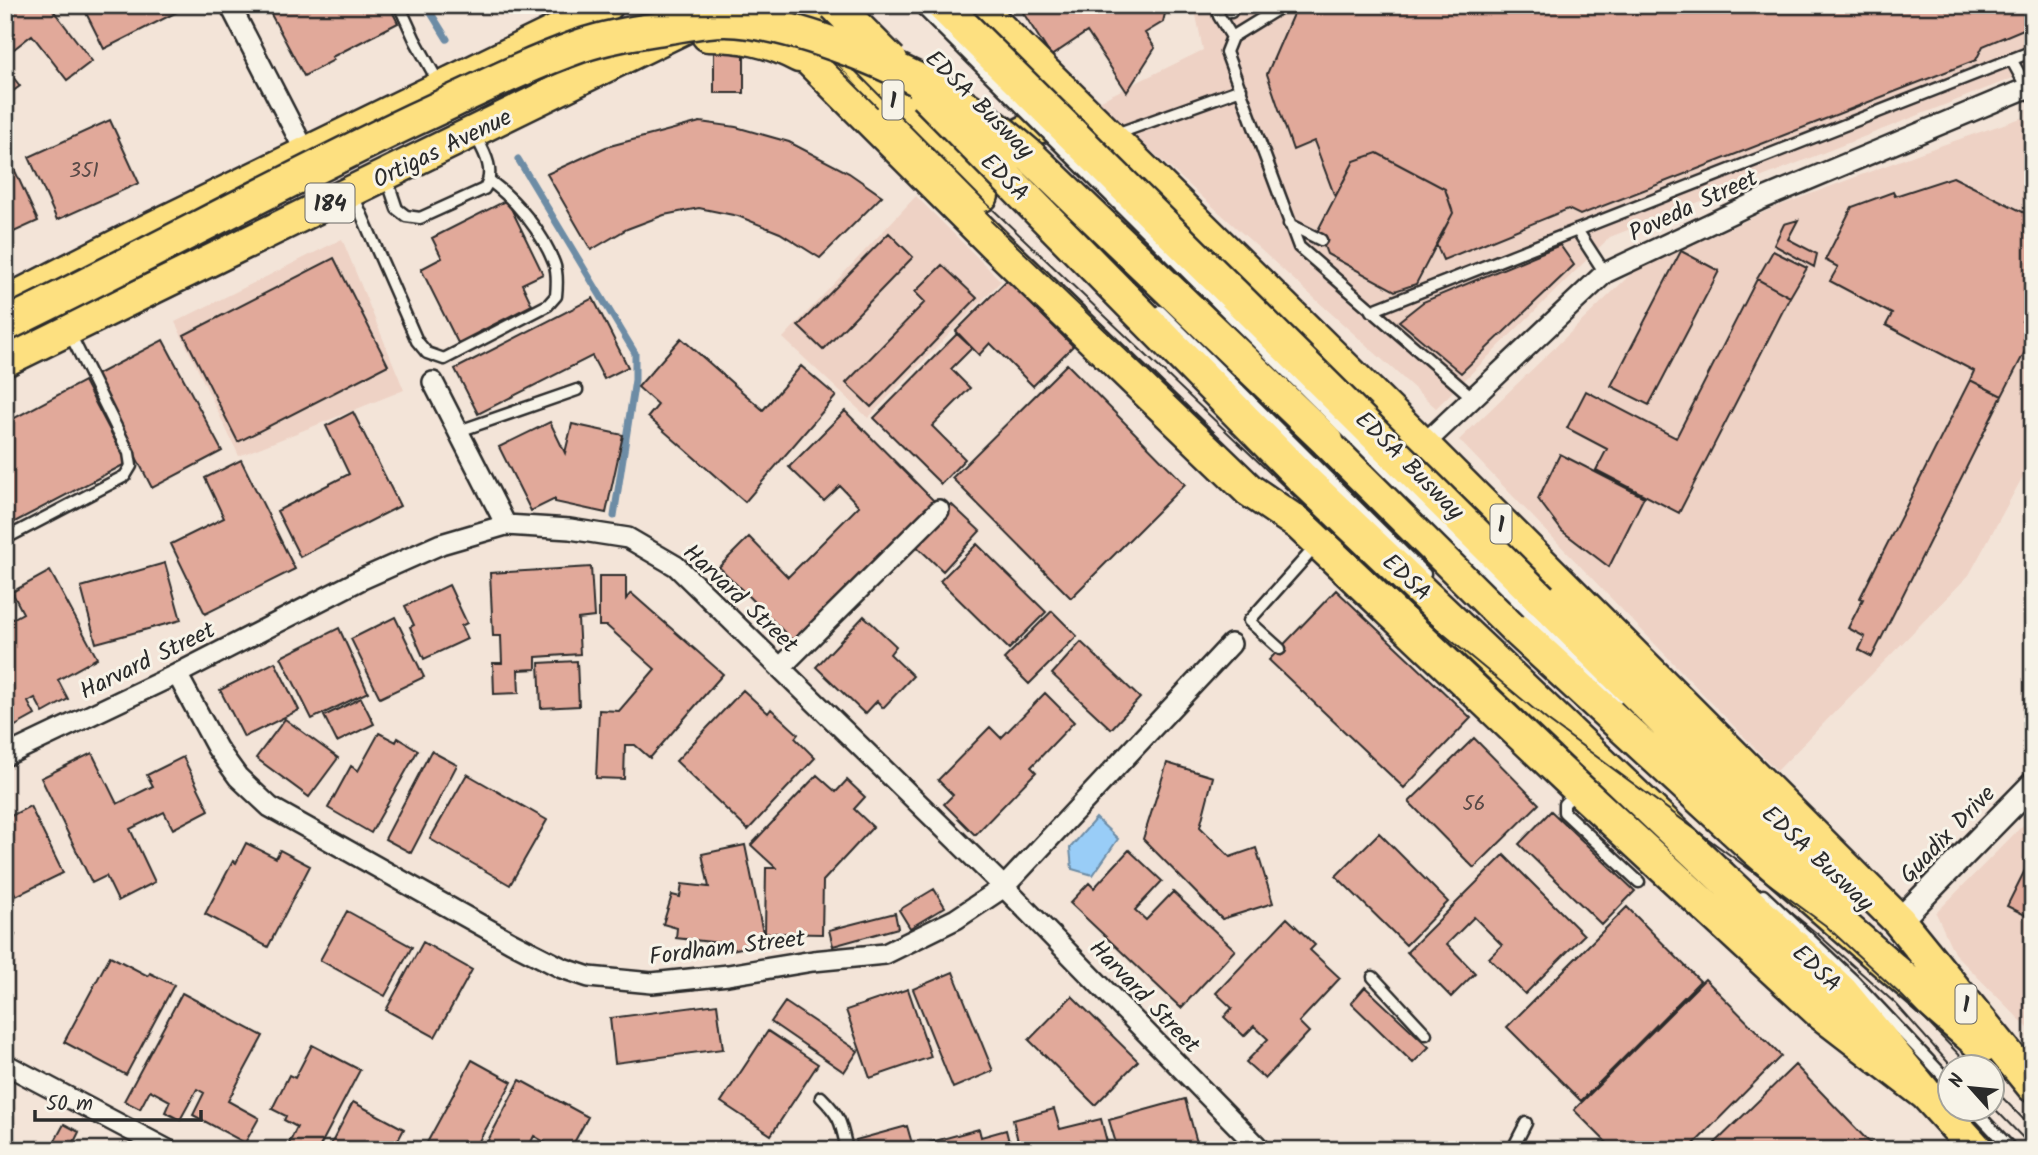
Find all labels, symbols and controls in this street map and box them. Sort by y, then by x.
street label: EDSA Busway [915,41,1044,170]
road number: 1 [882,80,903,120]
street label: Ortigas Avenue [366,99,519,200]
street label: EDSA [970,144,1038,212]
house number: 351 [69,155,99,188]
street label: Poveda Street [1623,159,1765,253]
road number: 184 [306,184,354,222]
street label: EDSA Busway [1345,402,1474,531]
road number: 1 [1490,504,1512,544]
street label: Harvard Street [673,535,808,664]
street label: EDSA [1372,544,1440,612]
street label: Harvard Street [73,611,223,711]
street label: Guadix Drive [1891,776,2006,894]
house number: 56 [1463,788,1485,821]
street label: EDSA Busway [1752,796,1883,922]
street label: Fordham Street [647,919,808,977]
street label: Harvard Street [1079,931,1210,1064]
street label: EDSA [1782,935,1850,1003]
road number: 1 [1955,984,1976,1023]
north arrow [1937,1054,2007,1124]
text: N [1942,1069,1974,1093]
scale bar [35,1078,201,1122]
text: 50 m [46,1088,93,1121]

